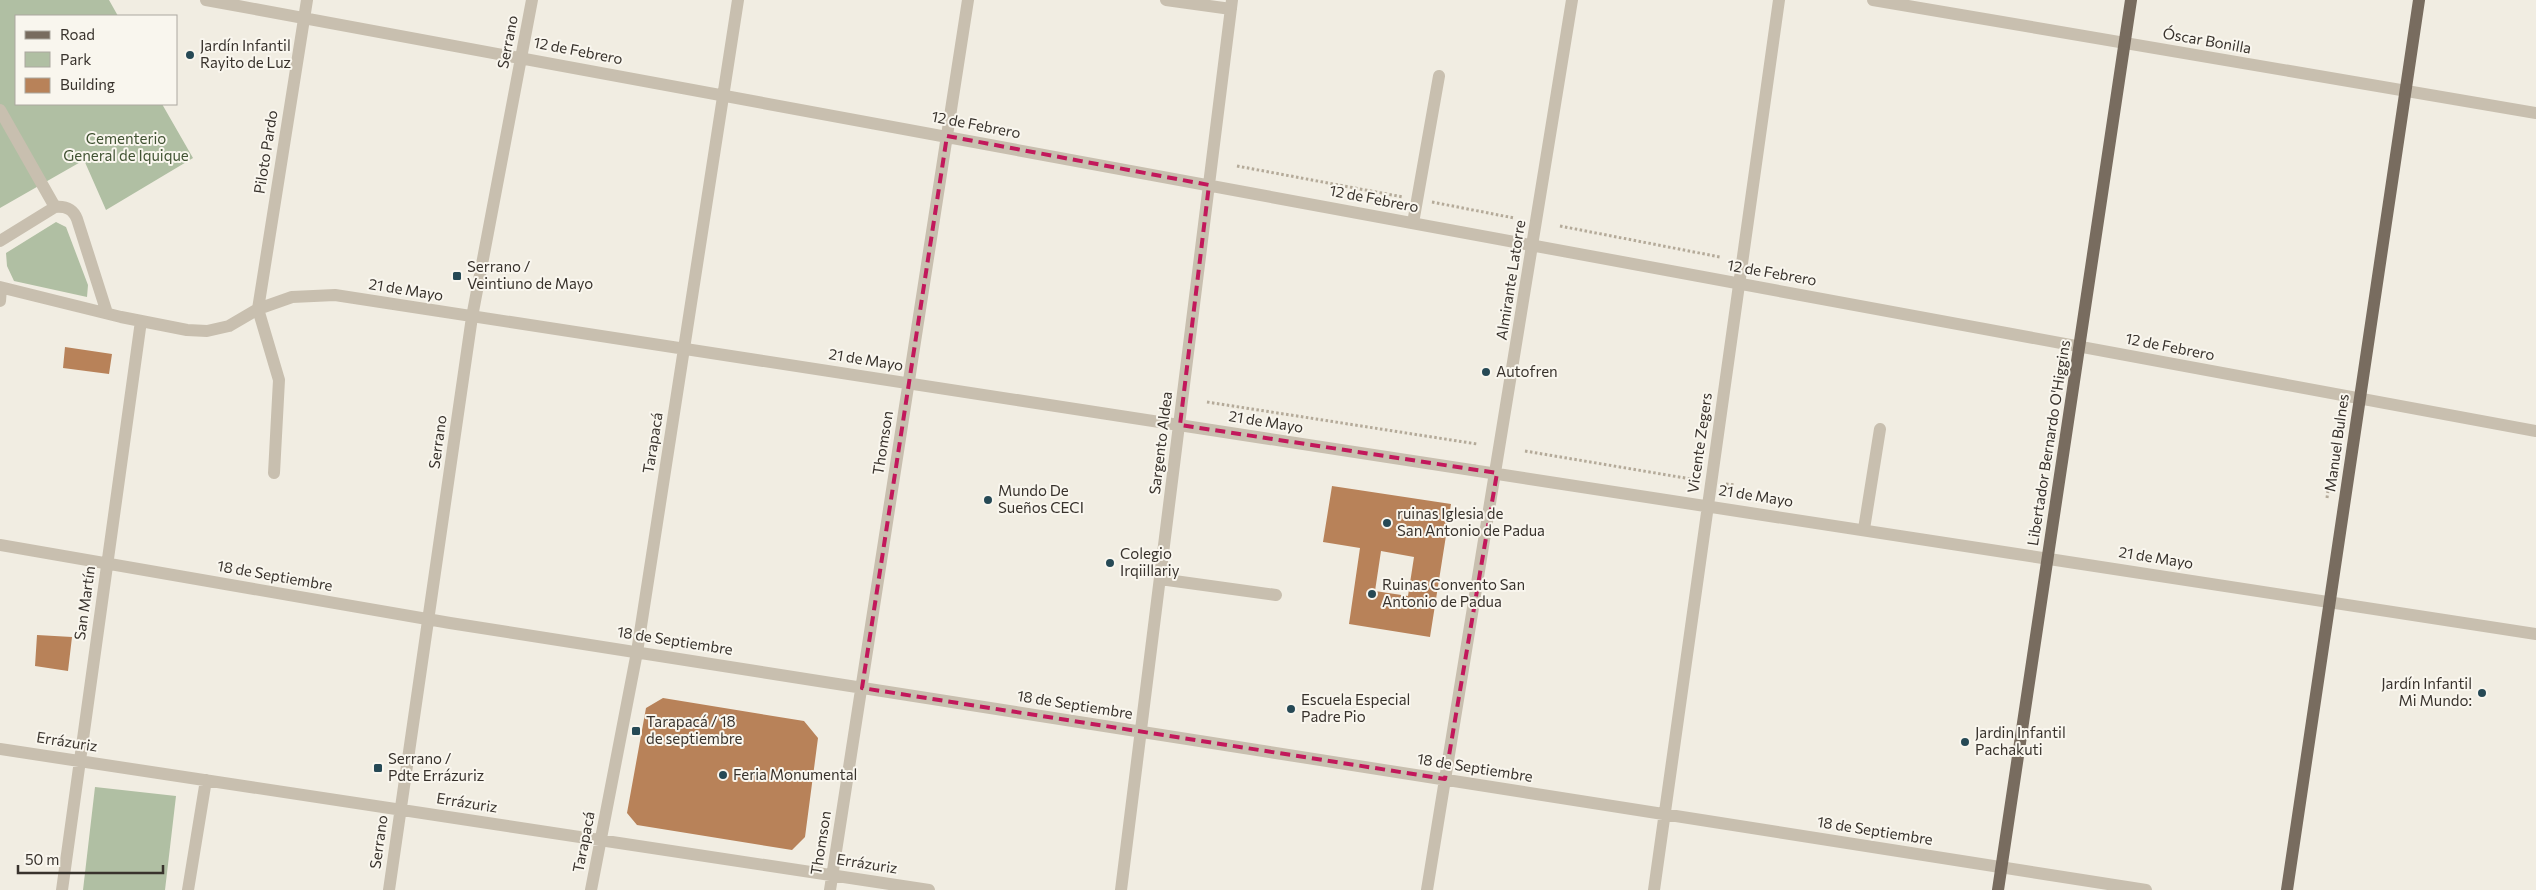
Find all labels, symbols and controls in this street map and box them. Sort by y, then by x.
street label: Serrano [493,14,521,70]
legend [15,15,178,105]
street label: Óscar Bonilla [2161,22,2253,57]
text: Road [60,25,95,43]
street label: 12 de Febrero [532,33,624,67]
place label: Jardín Infantil Rayito de Luz [200,36,291,71]
marker: Jardín Infantil Rayito de Luz [184,49,196,61]
text: Park [60,50,91,68]
text: Building [60,75,115,93]
street label: 12 de Febrero [930,107,1022,141]
street label: Piloto Pardo [250,109,281,195]
park label: Cementerio General de Iquique [63,129,189,164]
street label: 12 de Febrero [1328,181,1420,215]
street label: Almirante Latorre [1492,218,1528,341]
street label: 12 de Febrero [1726,255,1818,289]
place label: Serrano / Veintiuno de Mayo [467,257,593,292]
marker: Serrano / Veintiuno de Mayo [451,270,463,282]
street label: 21 de Mayo [368,274,445,304]
street label: 12 de Febrero [2124,329,2216,363]
street label: Libertador Bernardo O'Higgins [2023,339,2073,547]
street label: 21 de Mayo [828,344,905,374]
place label: Autofren [1496,362,1558,380]
marker: Autofren [1480,366,1492,378]
street label: Sargento Aldea [1145,390,1175,495]
street label: Vicente Zegers [1683,391,1715,494]
street label: Manuel Bulnes [2320,393,2352,493]
street label: 21 de Mayo [1228,406,1305,436]
street label: Thomson [868,410,896,476]
street label: Tarapacá [638,411,666,475]
street label: Serrano [424,414,450,470]
street label: 21 de Mayo [1718,480,1795,510]
place label: Mundo De Sueños CECI [998,481,1084,516]
marker: Mundo De Sueños CECI [982,494,994,506]
place label: ruinas Iglesia de San Antonio de Padua [1397,504,1545,539]
marker: ruinas Iglesia de San Antonio de Padua [1381,517,1393,529]
street label: 21 de Mayo [2118,542,2195,572]
place label: Colegio Irqiillariy [1120,544,1180,579]
street label: 18 de Septiembre [216,556,334,594]
marker: Colegio Irqiillariy [1104,557,1116,569]
street label: San Martín [70,565,98,641]
place label: Ruinas Convento San Antonio de Padua [1382,575,1525,610]
marker: Ruinas Convento San Antonio de Padua [1366,588,1378,600]
street label: 18 de Septiembre [616,622,734,658]
place label: Jardín Infantil Mi Mundo: [2381,674,2472,709]
street label: 18 de Septiembre [1016,686,1134,722]
marker: Jardín Infantil Mi Mundo: [2476,687,2488,699]
place label: Escuela Especial Padre Pio [1301,690,1410,725]
marker: Escuela Especial Padre Pio [1285,703,1297,715]
place label: Tarapacá / 18 de septiembre [646,712,743,747]
place label: Jardin Infantil Pachakuti [1975,723,2066,758]
marker: Tarapacá / 18 de septiembre [630,725,642,737]
street label: Errázuriz [35,727,99,755]
marker: Jardin Infantil Pachakuti [1959,736,1971,748]
place label: Serrano / Pdte Errázuriz [388,749,484,784]
street label: 18 de Septiembre [1416,749,1534,785]
marker: Serrano / Pdte Errázuriz [372,762,384,774]
place label: Feria Monumental [733,765,857,783]
marker: Feria Monumental [717,769,729,781]
street label: Errázuriz [435,788,499,816]
street label: Tarapacá [568,810,598,874]
street label: Thomson [806,810,834,876]
street label: 18 de Septiembre [1816,812,1934,848]
street label: Serrano [365,814,391,870]
scale bar [18,842,162,874]
street label: Errázuriz [835,849,899,877]
text: 50 m [25,850,59,868]

